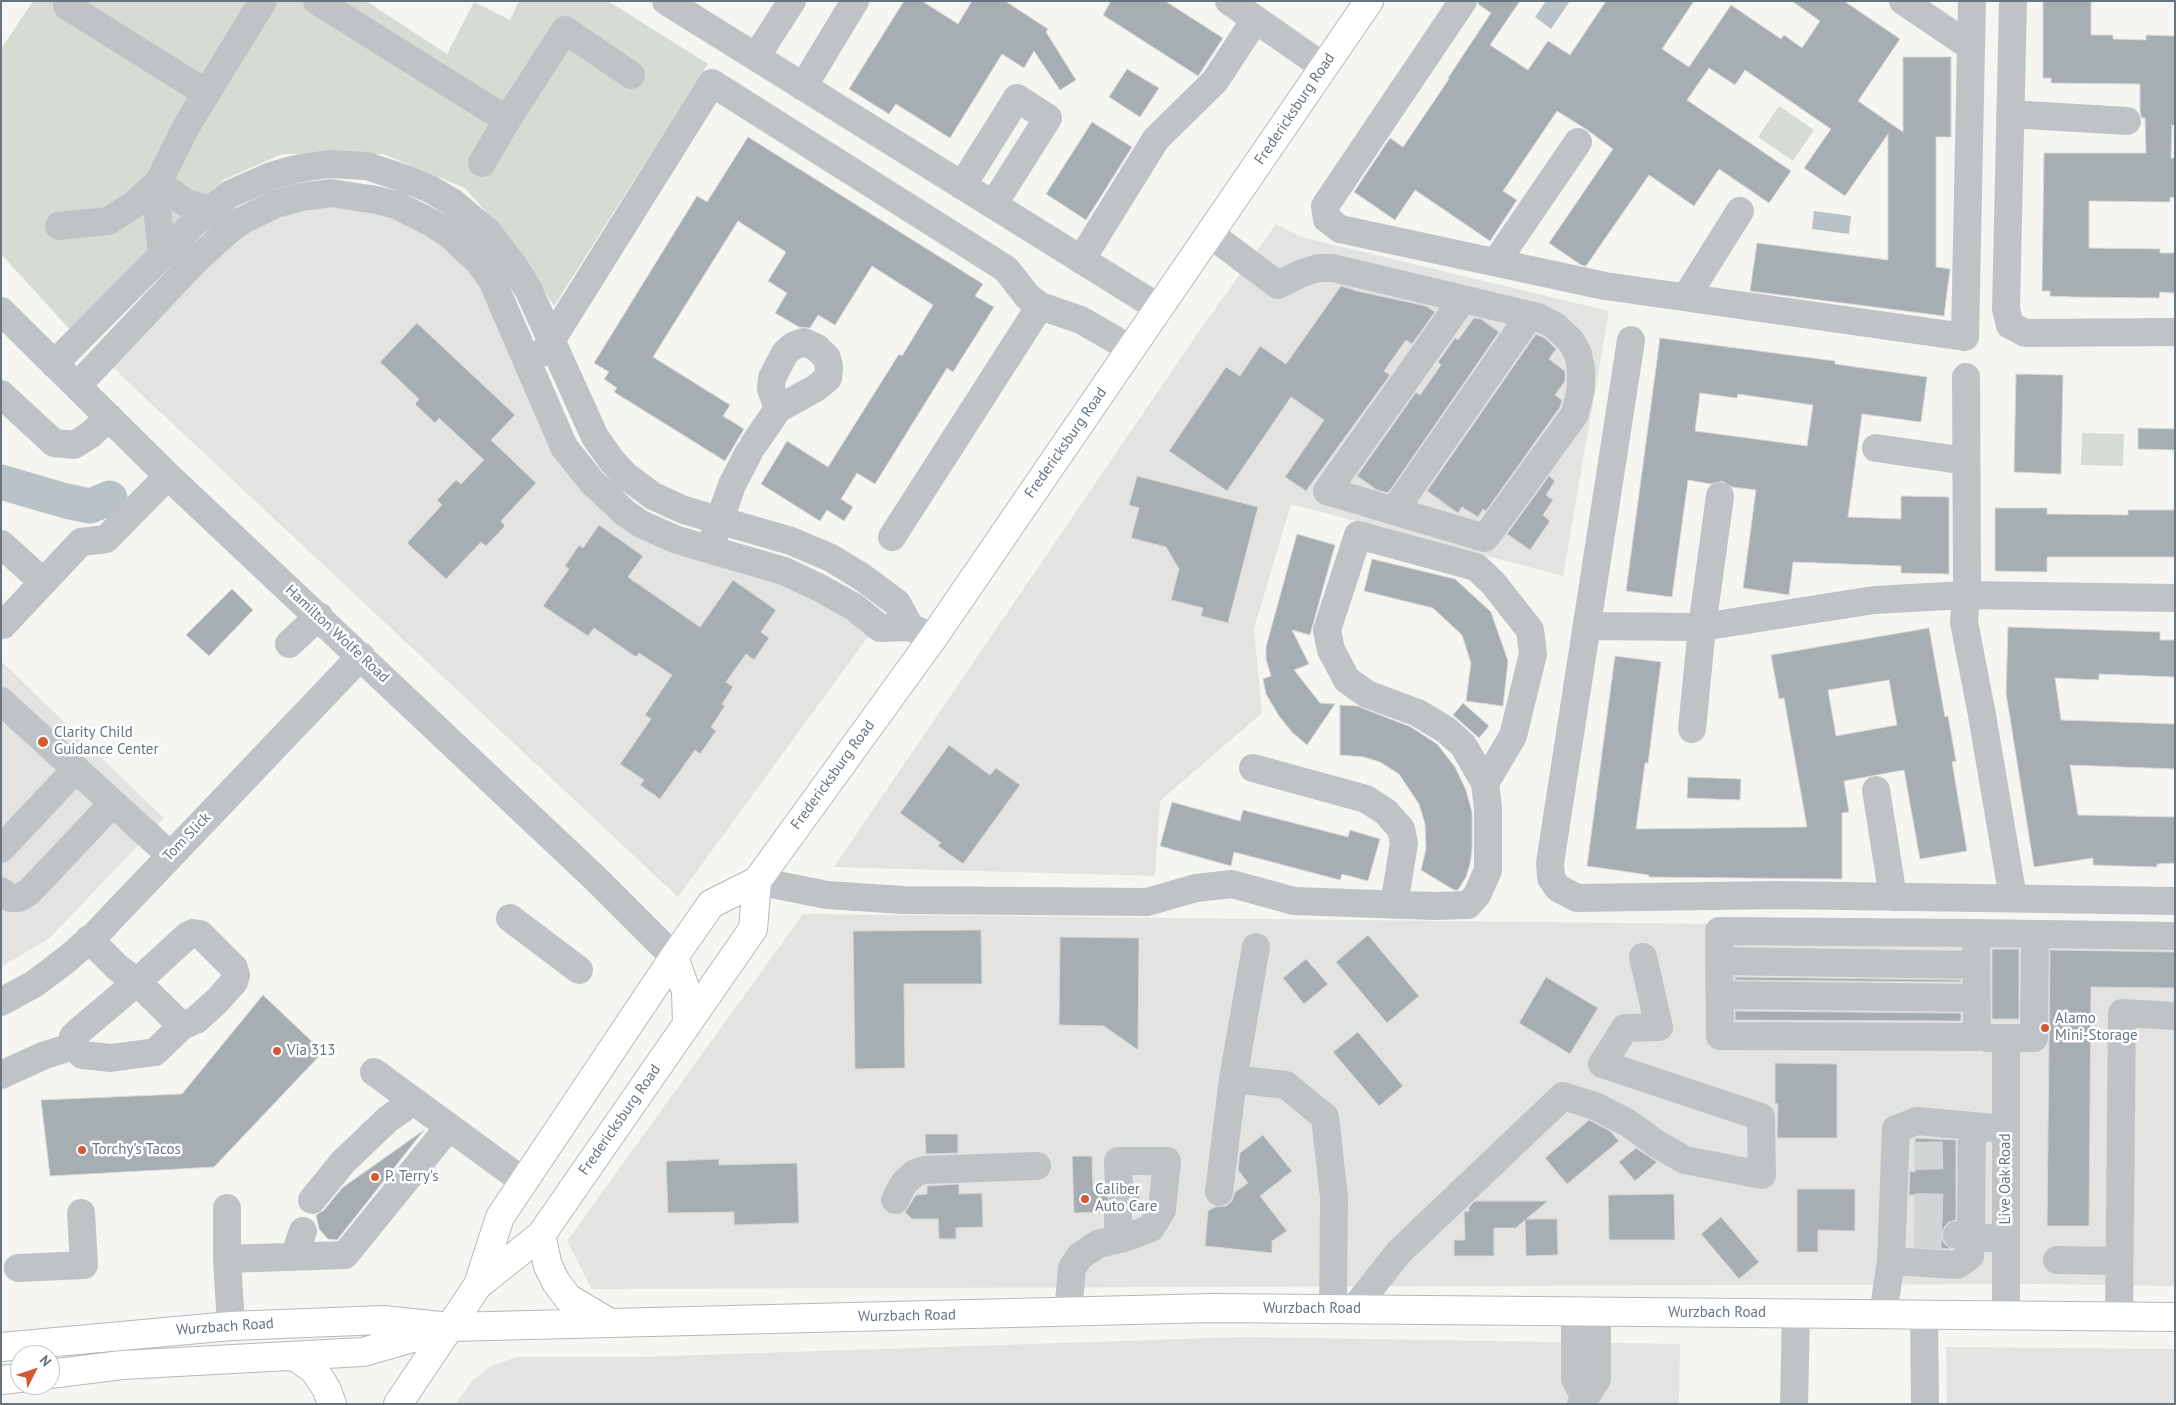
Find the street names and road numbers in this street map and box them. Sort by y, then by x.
street label: Fredericksburg Road [1251,50,1339,168]
street label: Fredericksburg Road [1021,384,1111,502]
street label: Hamilton Wolfe Road [281,581,393,687]
street label: Fredericksburg Road [787,717,879,833]
street label: Tom Slick [159,809,215,865]
street label: Fredericksburg Road [575,1061,665,1179]
street label: Live Oak Road [1997,1133,2015,1225]
street label: Wurzbach Road [1263,1300,1361,1318]
street label: Wurzbach Road [1668,1304,1766,1322]
street label: Wurzbach Road [858,1306,956,1326]
street label: Wurzbach Road [176,1315,274,1339]

